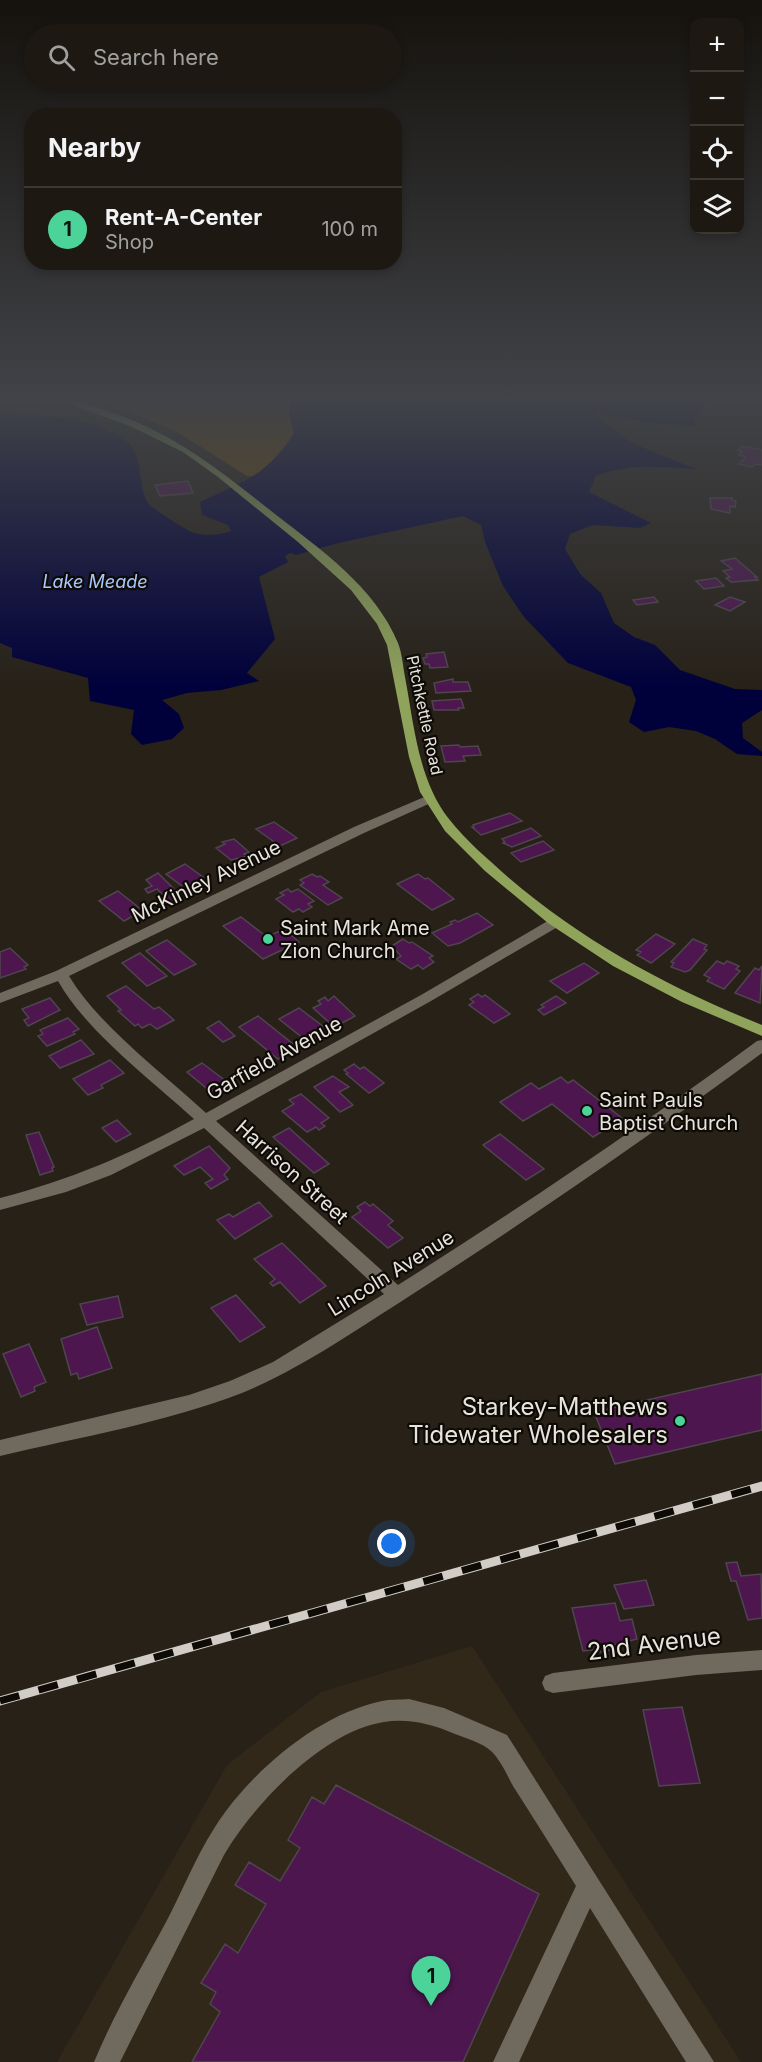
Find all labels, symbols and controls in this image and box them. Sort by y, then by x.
map controls [690,18,744,234]
button: + [690,18,744,72]
search box [24,24,402,90]
icon: search [45,41,78,74]
text: Search here [93,44,219,70]
button: − [690,72,744,126]
button: locate [690,126,744,180]
text: Nearby [48,132,141,163]
button: layers [690,180,744,234]
text: Rent-A-Center [105,204,262,230]
text: 1 [63,217,72,241]
text: 100 m [321,217,378,241]
text: Shop [105,230,154,254]
water label: Lake Meade [42,571,148,592]
street label: Pitchkettle Road [403,653,447,777]
street label: McKinley Avenue [127,834,285,928]
place label: Saint Mark Ame Zion Church [280,916,430,963]
marker: Saint Mark Ame Zion Church [261,932,275,946]
street label: Garfield Avenue [202,1011,346,1105]
place label: Saint Pauls Baptist Church [599,1088,738,1135]
marker: Saint Pauls Baptist Church [580,1104,594,1118]
street label: Harrison Street [231,1115,354,1229]
street label: Lincoln Avenue [324,1225,458,1321]
place label: Starkey-Matthews Tidewater Wholesalers [408,1392,668,1449]
marker: Starkey-Matthews Tidewater Wholesalers [673,1414,687,1428]
your location [377,1529,406,1558]
street label: 2nd Avenue [585,1621,722,1666]
pin: 1 [412,1956,450,2006]

